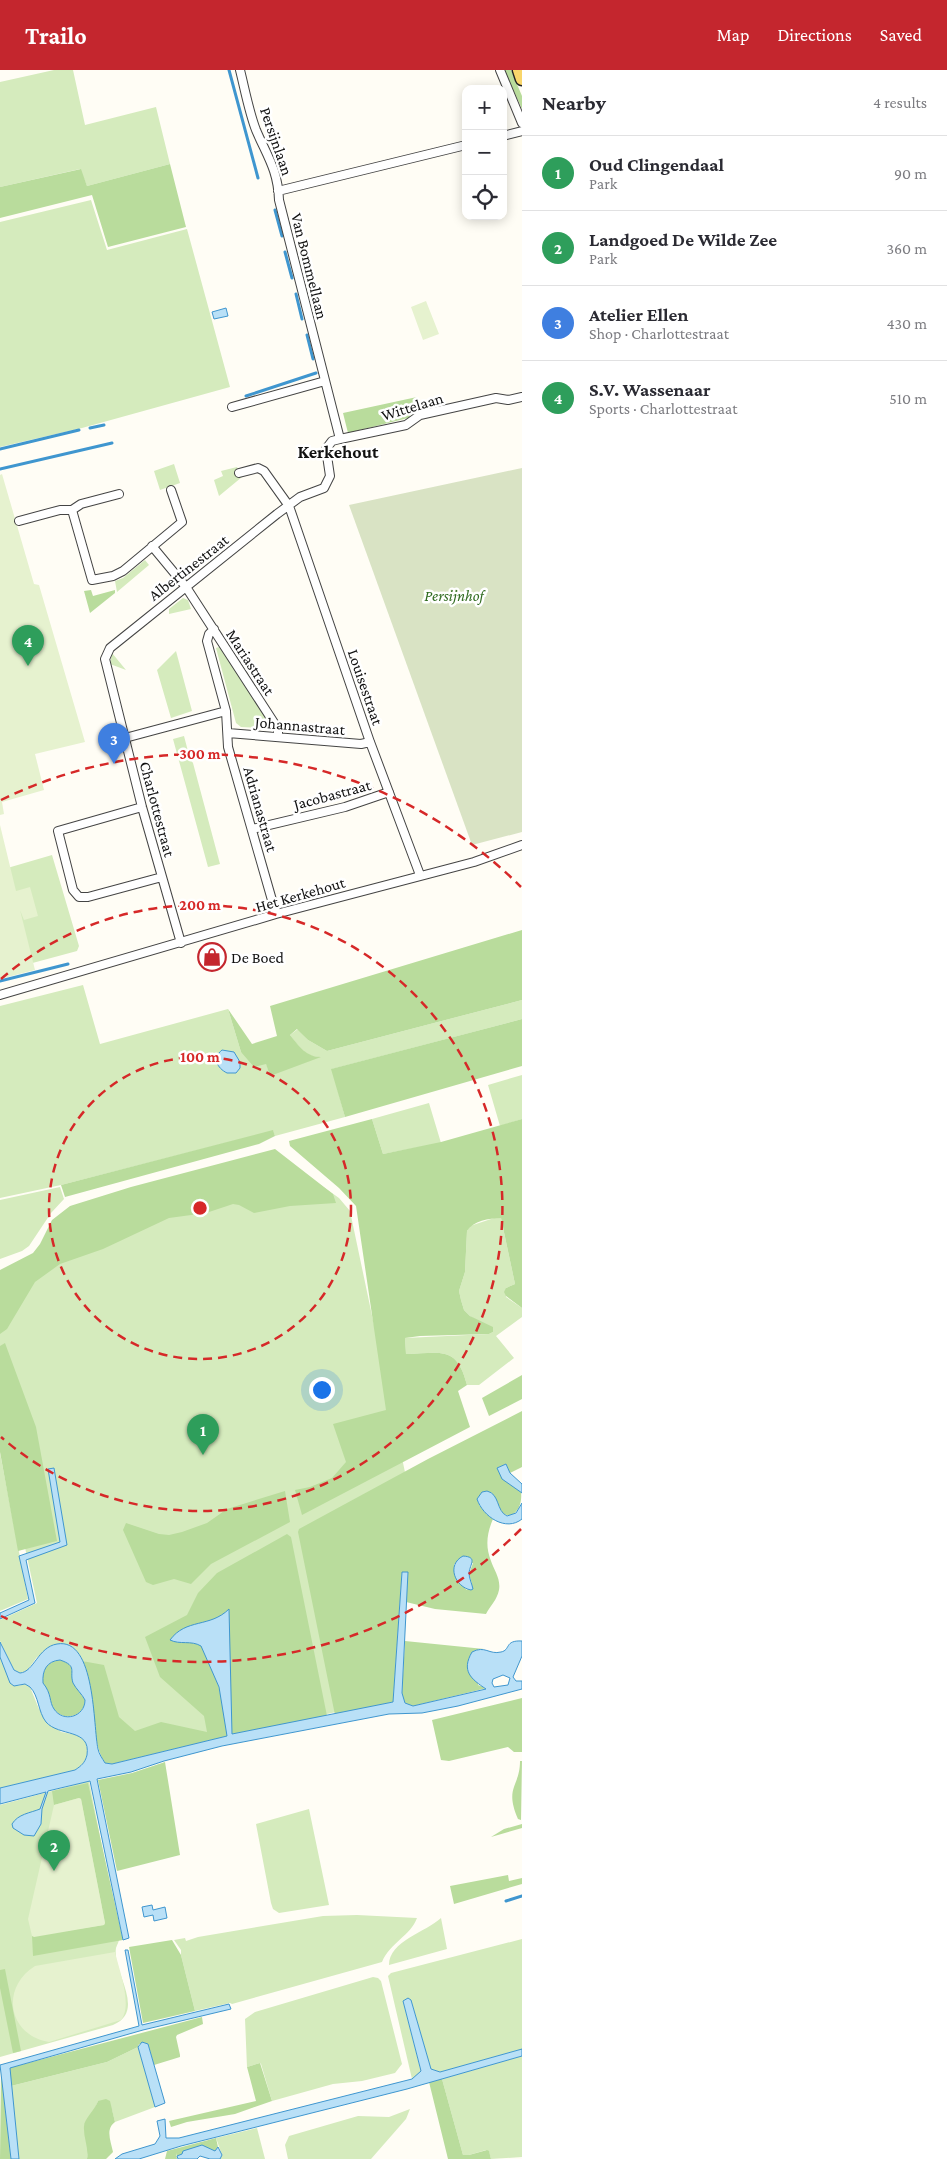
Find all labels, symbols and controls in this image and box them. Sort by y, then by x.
text: Trailo [25,22,87,49]
text: Map [717,25,749,45]
text: Directions [777,25,852,45]
text: Saved [880,25,922,45]
map controls [462,85,507,220]
button: + [462,85,507,130]
text: Nearby [542,91,606,115]
text: 4 results [873,94,927,111]
street label: Persijnlaan [256,105,296,178]
button: − [462,130,507,175]
text: Oud Clingendaal [589,154,724,175]
text: 1 [555,165,561,182]
text: 90 m [894,165,927,182]
button: locate [462,175,507,220]
text: Park [589,175,617,192]
street label: Van Bommellaan [288,211,331,321]
text: Landgoed De Wilde Zee [589,229,777,250]
text: 2 [554,240,562,257]
text: 360 m [886,240,927,257]
text: Park [589,250,617,267]
text: Atelier Ellen [589,304,688,325]
text: 3 [554,315,562,332]
text: 430 m [886,315,927,332]
text: Shop · Charlottestraat [589,325,729,342]
text: S.V. Wassenaar [589,379,711,400]
street label: Wittelaan [379,389,446,424]
text: 4 [554,390,562,407]
text: 510 m [889,390,927,407]
text: Sports · Charlottestraat [589,400,738,417]
district label: Kerkehout [298,442,379,462]
street label: Albertinestraat [145,531,232,604]
park label: Persijnhof [424,587,487,605]
pin: 4 [12,625,44,666]
street label: Mariastraat [223,626,279,699]
street label: Louisestraat [345,647,387,728]
street label: Johannastraat [252,713,346,739]
pin: 3 [98,723,130,764]
text: 300 m [179,746,221,762]
street label: Charlottestraat [137,760,179,859]
street label: Adrianastraat [240,765,281,854]
street label: Jacobastraat [290,776,374,814]
street label: Het Kerkehout [253,873,348,915]
text: 200 m [179,897,221,913]
shop icon: De Boed [197,942,227,972]
place label: De Boed [231,949,284,966]
text: 100 m [180,1049,220,1065]
centre of rings [191,1199,209,1217]
your location [309,1377,335,1403]
pin: 1 [187,1414,219,1455]
pin: 2 [38,1830,70,1871]

